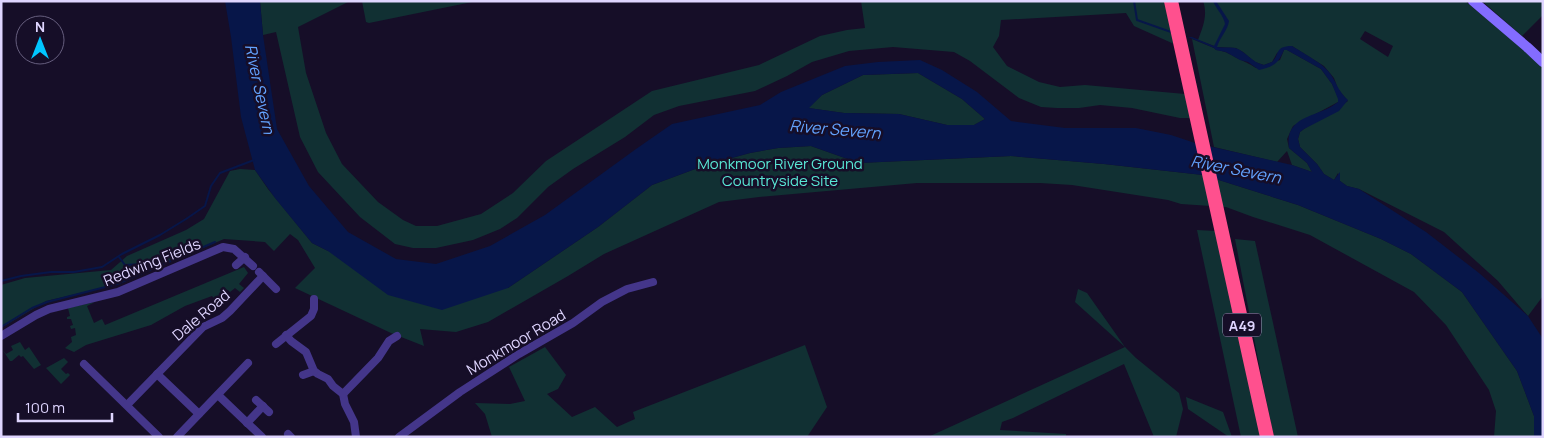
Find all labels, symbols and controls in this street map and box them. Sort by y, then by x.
north arrow [15,15,65,65]
text: N [35,17,45,36]
water label: River Severn [240,42,280,136]
water label: River Severn [789,114,882,144]
water label: River Severn [1189,149,1283,189]
park label: Monkmoor River Ground Countryside Site [697,153,863,191]
street label: Redwing Fields [100,233,204,291]
street label: Dale Road [168,285,234,345]
street label: Monkmoor Road [463,304,569,380]
road number: A49 [1223,314,1261,336]
scale bar [18,390,111,422]
text: 100 m [25,397,65,418]

